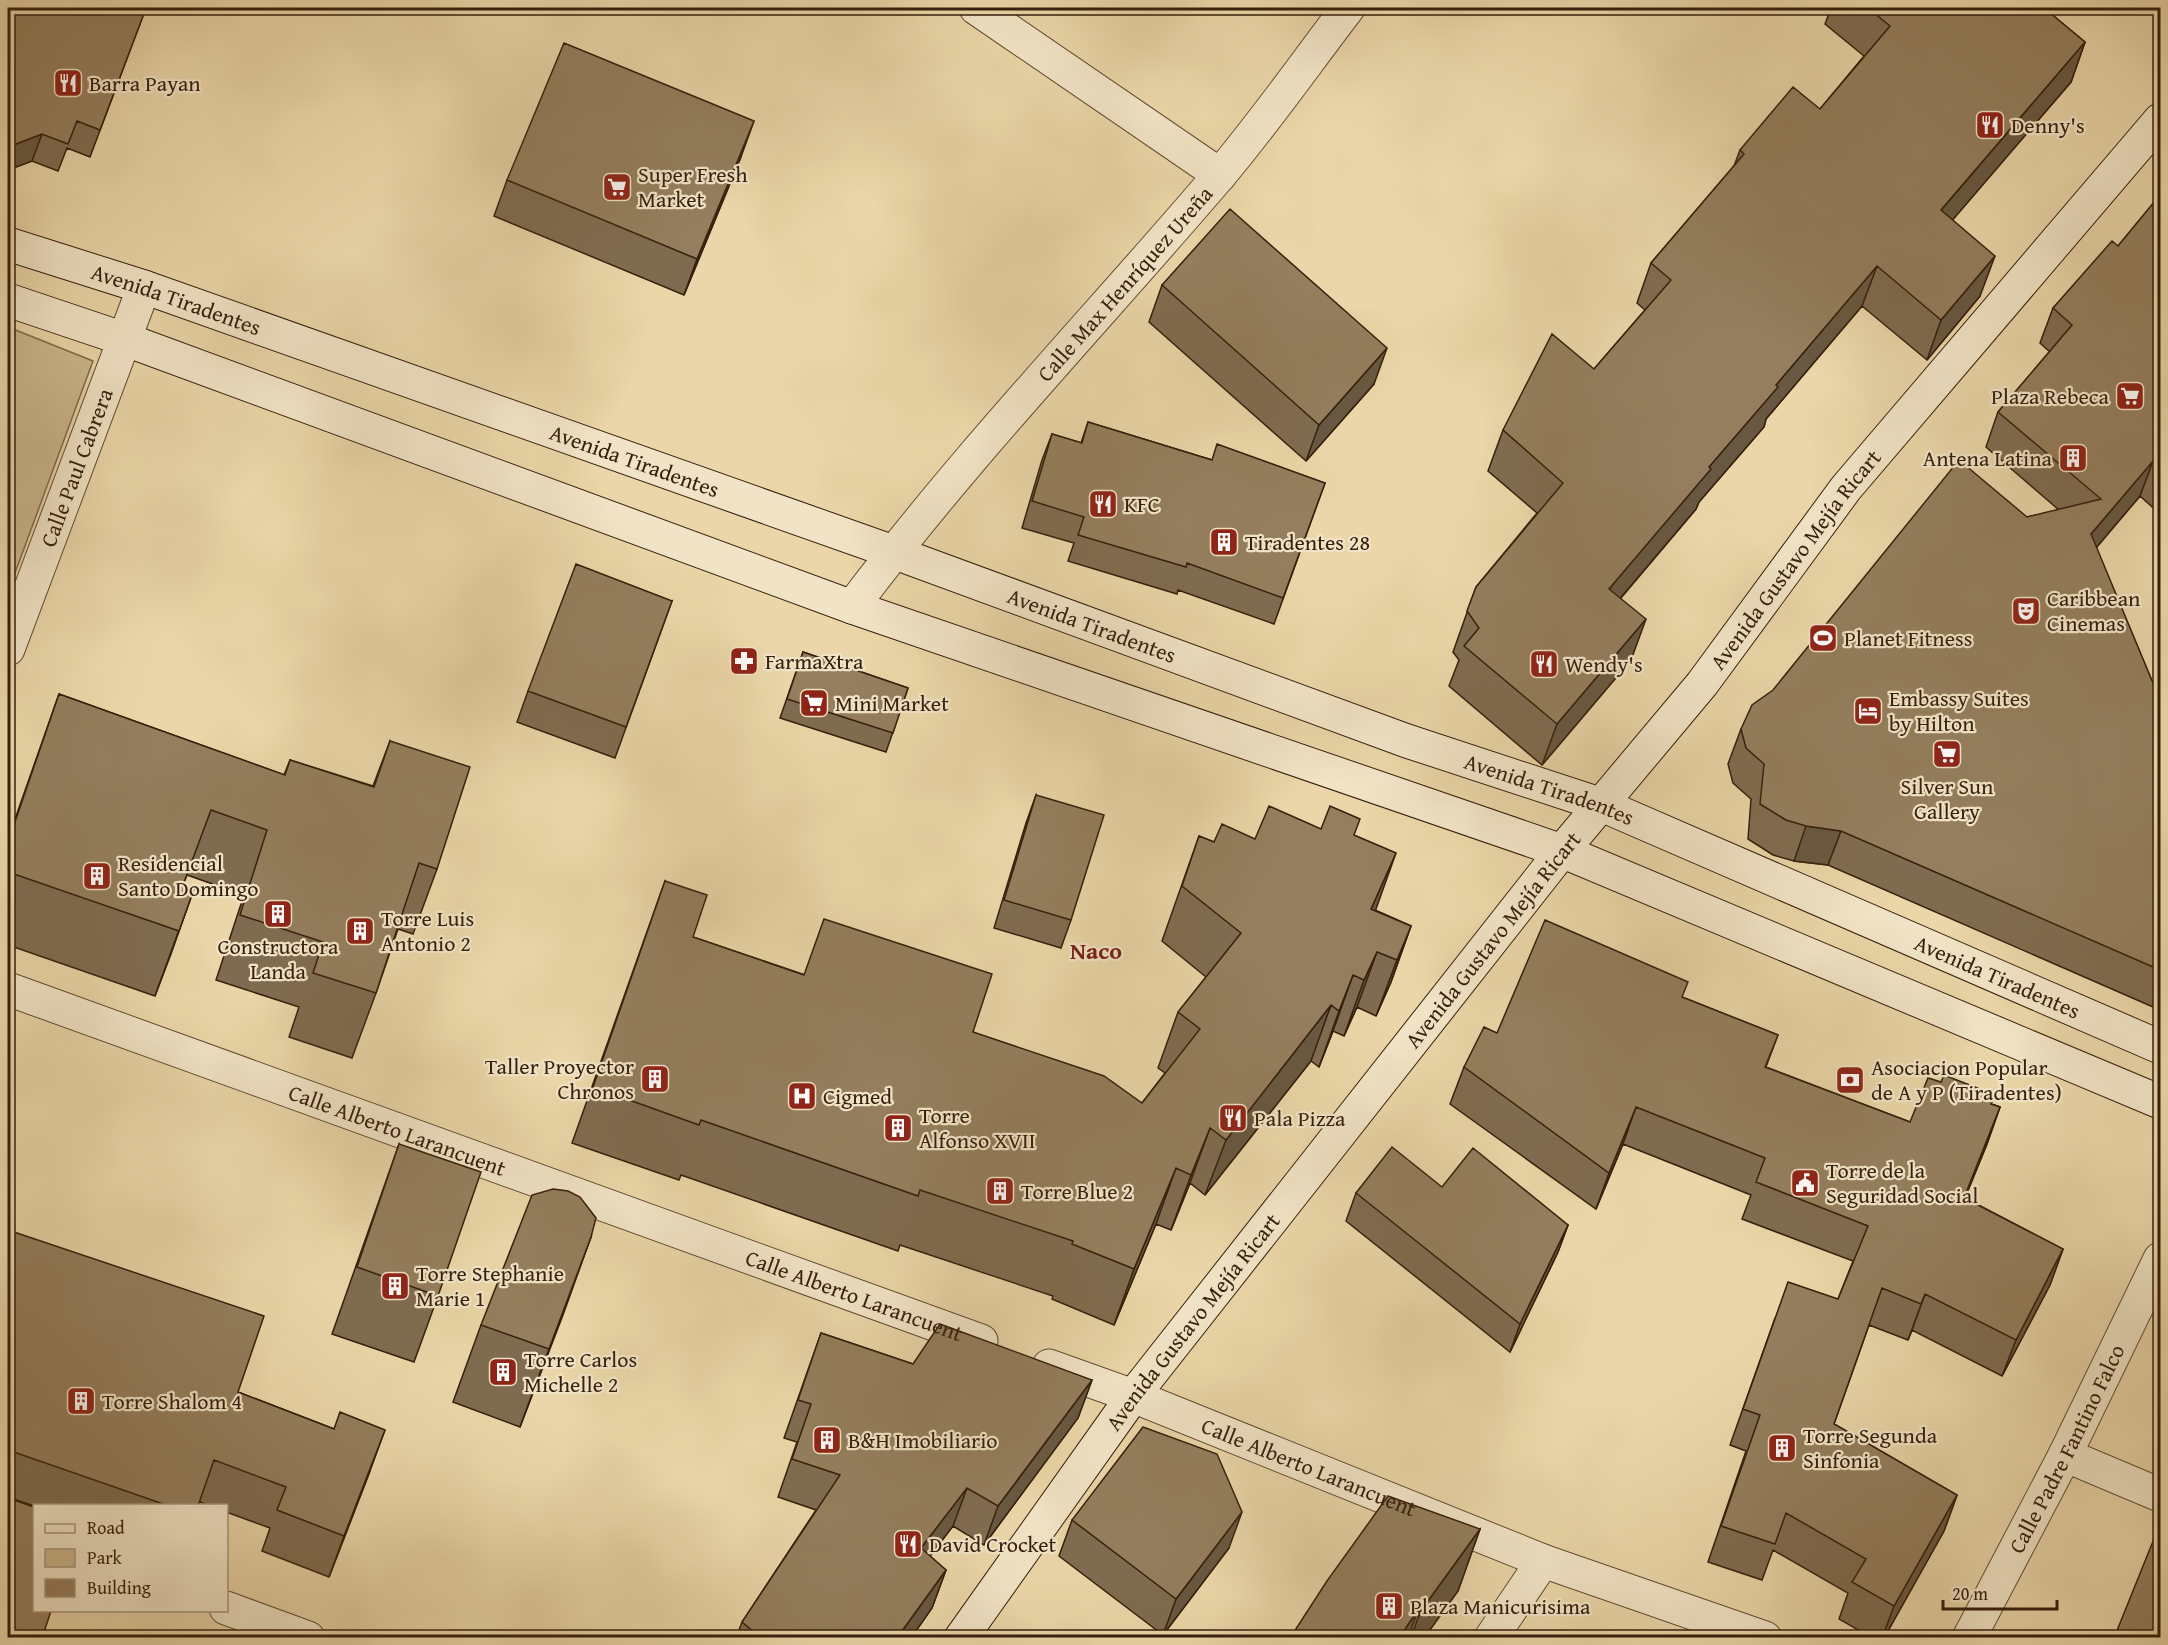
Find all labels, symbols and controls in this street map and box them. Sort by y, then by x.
restaurant icon: Barra Payan [52,67,84,99]
place label: Barra Payan [89,67,201,99]
restaurant icon: Denny's [1974,109,2006,141]
place label: Denny's [2011,109,2085,141]
place label: Super Fresh Market [638,158,748,215]
supermarket icon: Super Fresh Market [601,171,633,203]
street label: Calle Max Henríquez Ureña [1029,178,1220,389]
street label: Avenida Tiradentes [87,255,265,343]
place label: Plaza Rebeca [1991,380,2110,412]
supermarket icon: Plaza Rebeca [2114,380,2146,412]
street label: Calle Paul Cabrera [32,383,121,551]
street label: Avenida Tiradentes [545,416,724,505]
street label: Avenida Gustavo Mejía Ricart [1702,442,1889,676]
place label: Antena Latina [1923,442,2053,474]
building icon: Antena Latina [2057,442,2089,474]
restaurant icon: KFC [1087,488,1119,520]
place label: KFC [1124,488,1160,520]
building icon: Tiradentes 28 [1208,526,1240,558]
place label: Tiradentes 28 [1245,526,1370,558]
street label: Avenida Tiradentes [1003,579,1181,671]
place label: Caribbean Cinemas [2047,582,2141,639]
theatre icon: Caribbean Cinemas [2010,595,2042,627]
sports icon: Planet Fitness [1807,622,1839,654]
place label: Planet Fitness [1844,622,1973,654]
pharmacy icon: FarmaXtra [728,645,760,677]
place label: FarmaXtra [765,645,864,677]
restaurant icon: Wendy's [1528,648,1560,680]
place label: Wendy's [1565,648,1643,680]
place label: Embassy Suites by Hilton [1889,682,2029,739]
supermarket icon: Mini Market [798,687,830,719]
place label: Mini Market [835,687,949,719]
hotel icon: Embassy Suites by Hilton [1852,695,1884,727]
supermarket icon: Silver Sun Gallery [1931,738,1963,770]
street label: Avenida Tiradentes [1460,745,1639,833]
place label: Silver Sun Gallery [1901,770,1994,827]
street label: Avenida Gustavo Mejía Ricart [1397,824,1588,1055]
place label: Residencial Santo Domingo [118,847,259,904]
building icon: Residencial Santo Domingo [81,860,113,892]
building icon: Constructora Landa [262,898,294,930]
place label: Torre Luis Antonio 2 [381,902,474,959]
building icon: Torre Luis Antonio 2 [344,915,376,947]
street label: Avenida Tiradentes [1910,926,2085,1027]
place label: Constructora Landa [218,930,339,987]
district label: Naco [1070,933,1122,968]
place label: Taller Proyector Chronos [485,1050,634,1107]
place label: Asociacion Popular de A y P (Tiradentes) [1871,1051,2062,1108]
building icon: Taller Proyector Chronos [639,1063,671,1095]
bank icon: Asociacion Popular de A y P (Tiradentes) [1834,1064,1866,1096]
street label: Calle Alberto Larancuent [284,1076,511,1184]
hospital icon: Cigmed [786,1080,818,1112]
place label: Cigmed [823,1080,892,1112]
place label: Torre Alfonso XVII [919,1099,1036,1156]
restaurant icon: Pala Pizza [1217,1102,1249,1134]
place label: Pala Pizza [1254,1102,1346,1134]
building icon: Torre Alfonso XVII [882,1112,914,1144]
place label: Torre de la Seguridad Social [1826,1154,1978,1211]
public building icon: Torre de la Seguridad Social [1789,1167,1821,1199]
building icon: Torre Blue 2 [984,1175,1016,1207]
place label: Torre Blue 2 [1021,1175,1133,1207]
street label: Avenida Gustavo Mejía Ricart [1097,1206,1288,1437]
street label: Calle Alberto Larancuent [741,1241,968,1349]
place label: Torre Stephanie Marie 1 [416,1257,564,1314]
building icon: Torre Stephanie Marie 1 [379,1270,411,1302]
street label: Calle Padre Fantino Falco [2000,1339,2132,1559]
place label: Torre Carlos Michelle 2 [524,1343,637,1400]
building icon: Torre Carlos Michelle 2 [487,1356,519,1388]
building icon: Torre Shalom 4 [65,1385,97,1417]
place label: Torre Shalom 4 [102,1385,242,1417]
street label: Calle Alberto Larancuent [1197,1409,1421,1525]
place label: Torre Segunda Sinfonia [1803,1419,1938,1476]
building icon: B&H Imobiliario [811,1424,843,1456]
place label: B&H Imobiliario [848,1424,998,1456]
building icon: Torre Segunda Sinfonia [1766,1432,1798,1464]
legend [33,1504,228,1612]
text: Road [87,1514,125,1541]
restaurant icon: David Crocket [892,1528,924,1560]
place label: David Crocket [929,1528,1057,1560]
text: Park [87,1544,123,1571]
scale bar [1943,1573,2057,1611]
text: Building [87,1574,151,1601]
text: 20 m [1952,1580,1988,1607]
building icon: Plaza Manicurisima [1373,1590,1405,1622]
place label: Plaza Manicurisima [1410,1590,1591,1622]

